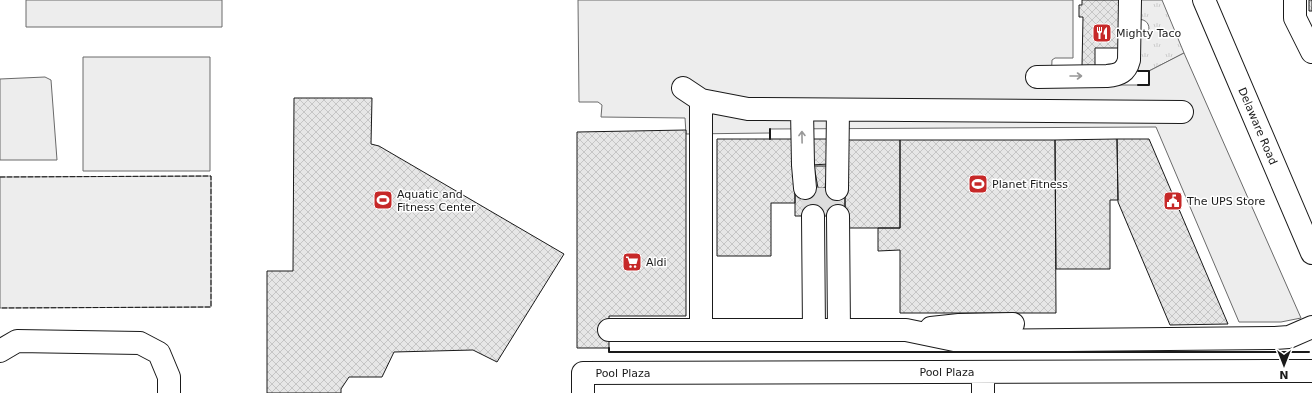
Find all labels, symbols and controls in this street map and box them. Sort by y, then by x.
restaurant icon: Mighty Taco [1091,22,1113,44]
place label: Mighty Taco [1116,27,1182,40]
one-way arrow [1069,72,1082,80]
street label: Delaware Road [1235,85,1280,167]
one-way arrow [798,131,806,144]
sports icon: Planet Fitness [967,173,989,195]
place label: Planet Fitness [992,178,1068,191]
place label: Aquatic and Fitness Center [397,188,476,214]
sports icon: Aquatic and Fitness Center [372,189,394,211]
public building icon: The UPS Store [1162,190,1184,212]
place label: The UPS Store [1186,195,1265,208]
supermarket icon: Aldi [621,251,643,273]
place label: Aldi [646,256,667,269]
north arrow [1264,345,1304,385]
street label: Pool Plaza [919,366,975,379]
street label: Pool Plaza [595,367,651,380]
text: N [1279,368,1289,381]

